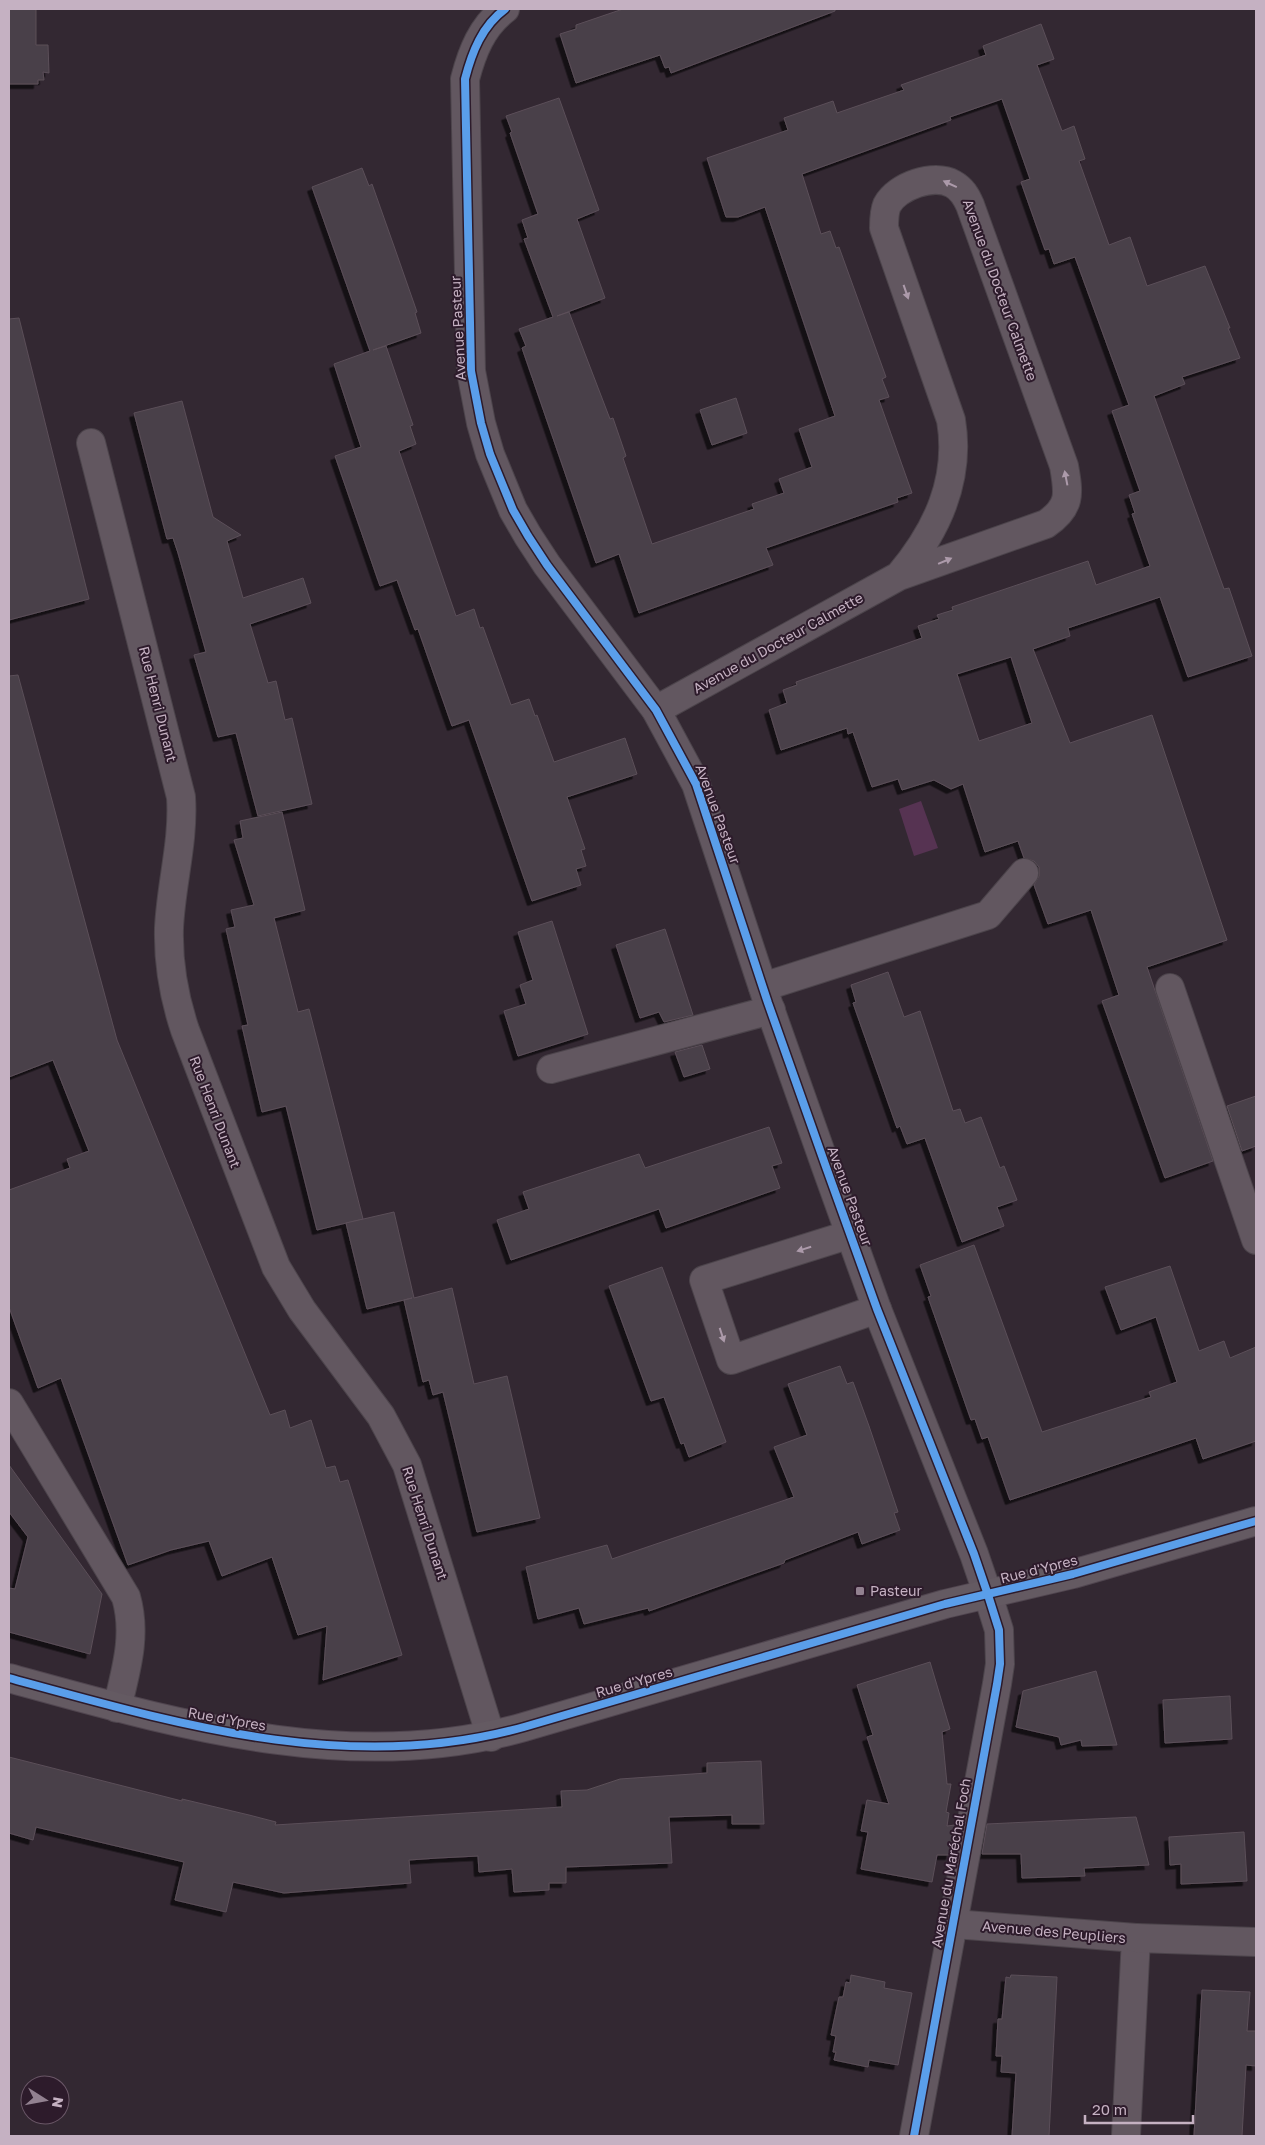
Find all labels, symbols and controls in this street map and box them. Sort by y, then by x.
one-way arrow [942,179,957,188]
street label: Avenue du Docteur Calmette [960,197,1041,383]
street label: Avenue Pasteur [446,275,469,381]
one-way arrow [903,284,910,299]
one-way arrow [1061,469,1069,485]
one-way arrow [938,556,952,564]
street label: Avenue du Docteur Calmette [690,589,866,697]
street label: Rue Henri Dunant [136,644,181,763]
street label: Avenue Pasteur [693,762,745,867]
street label: Rue Henri Dunant [186,1054,245,1170]
street label: Avenue Pasteur [825,1144,877,1249]
one-way arrow [796,1245,811,1253]
one-way arrow [719,1327,727,1342]
street label: Rue Henri Dunant [399,1464,452,1582]
street label: Rue d'Ypres [998,1551,1079,1586]
place label: Pasteur [870,1582,923,1599]
marker: Pasteur [854,1585,866,1597]
street label: Rue d'Ypres [594,1662,674,1701]
street label: Rue d'Ypres [187,1703,267,1734]
street label: Avenue du Maréchal Foch [927,1777,974,1949]
street label: Avenue des Peupliers [982,1917,1127,1946]
north arrow [20,2075,70,2125]
scale bar [1085,2092,1192,2124]
text: N [49,2096,68,2109]
text: 20 m [1092,2100,1127,2118]

